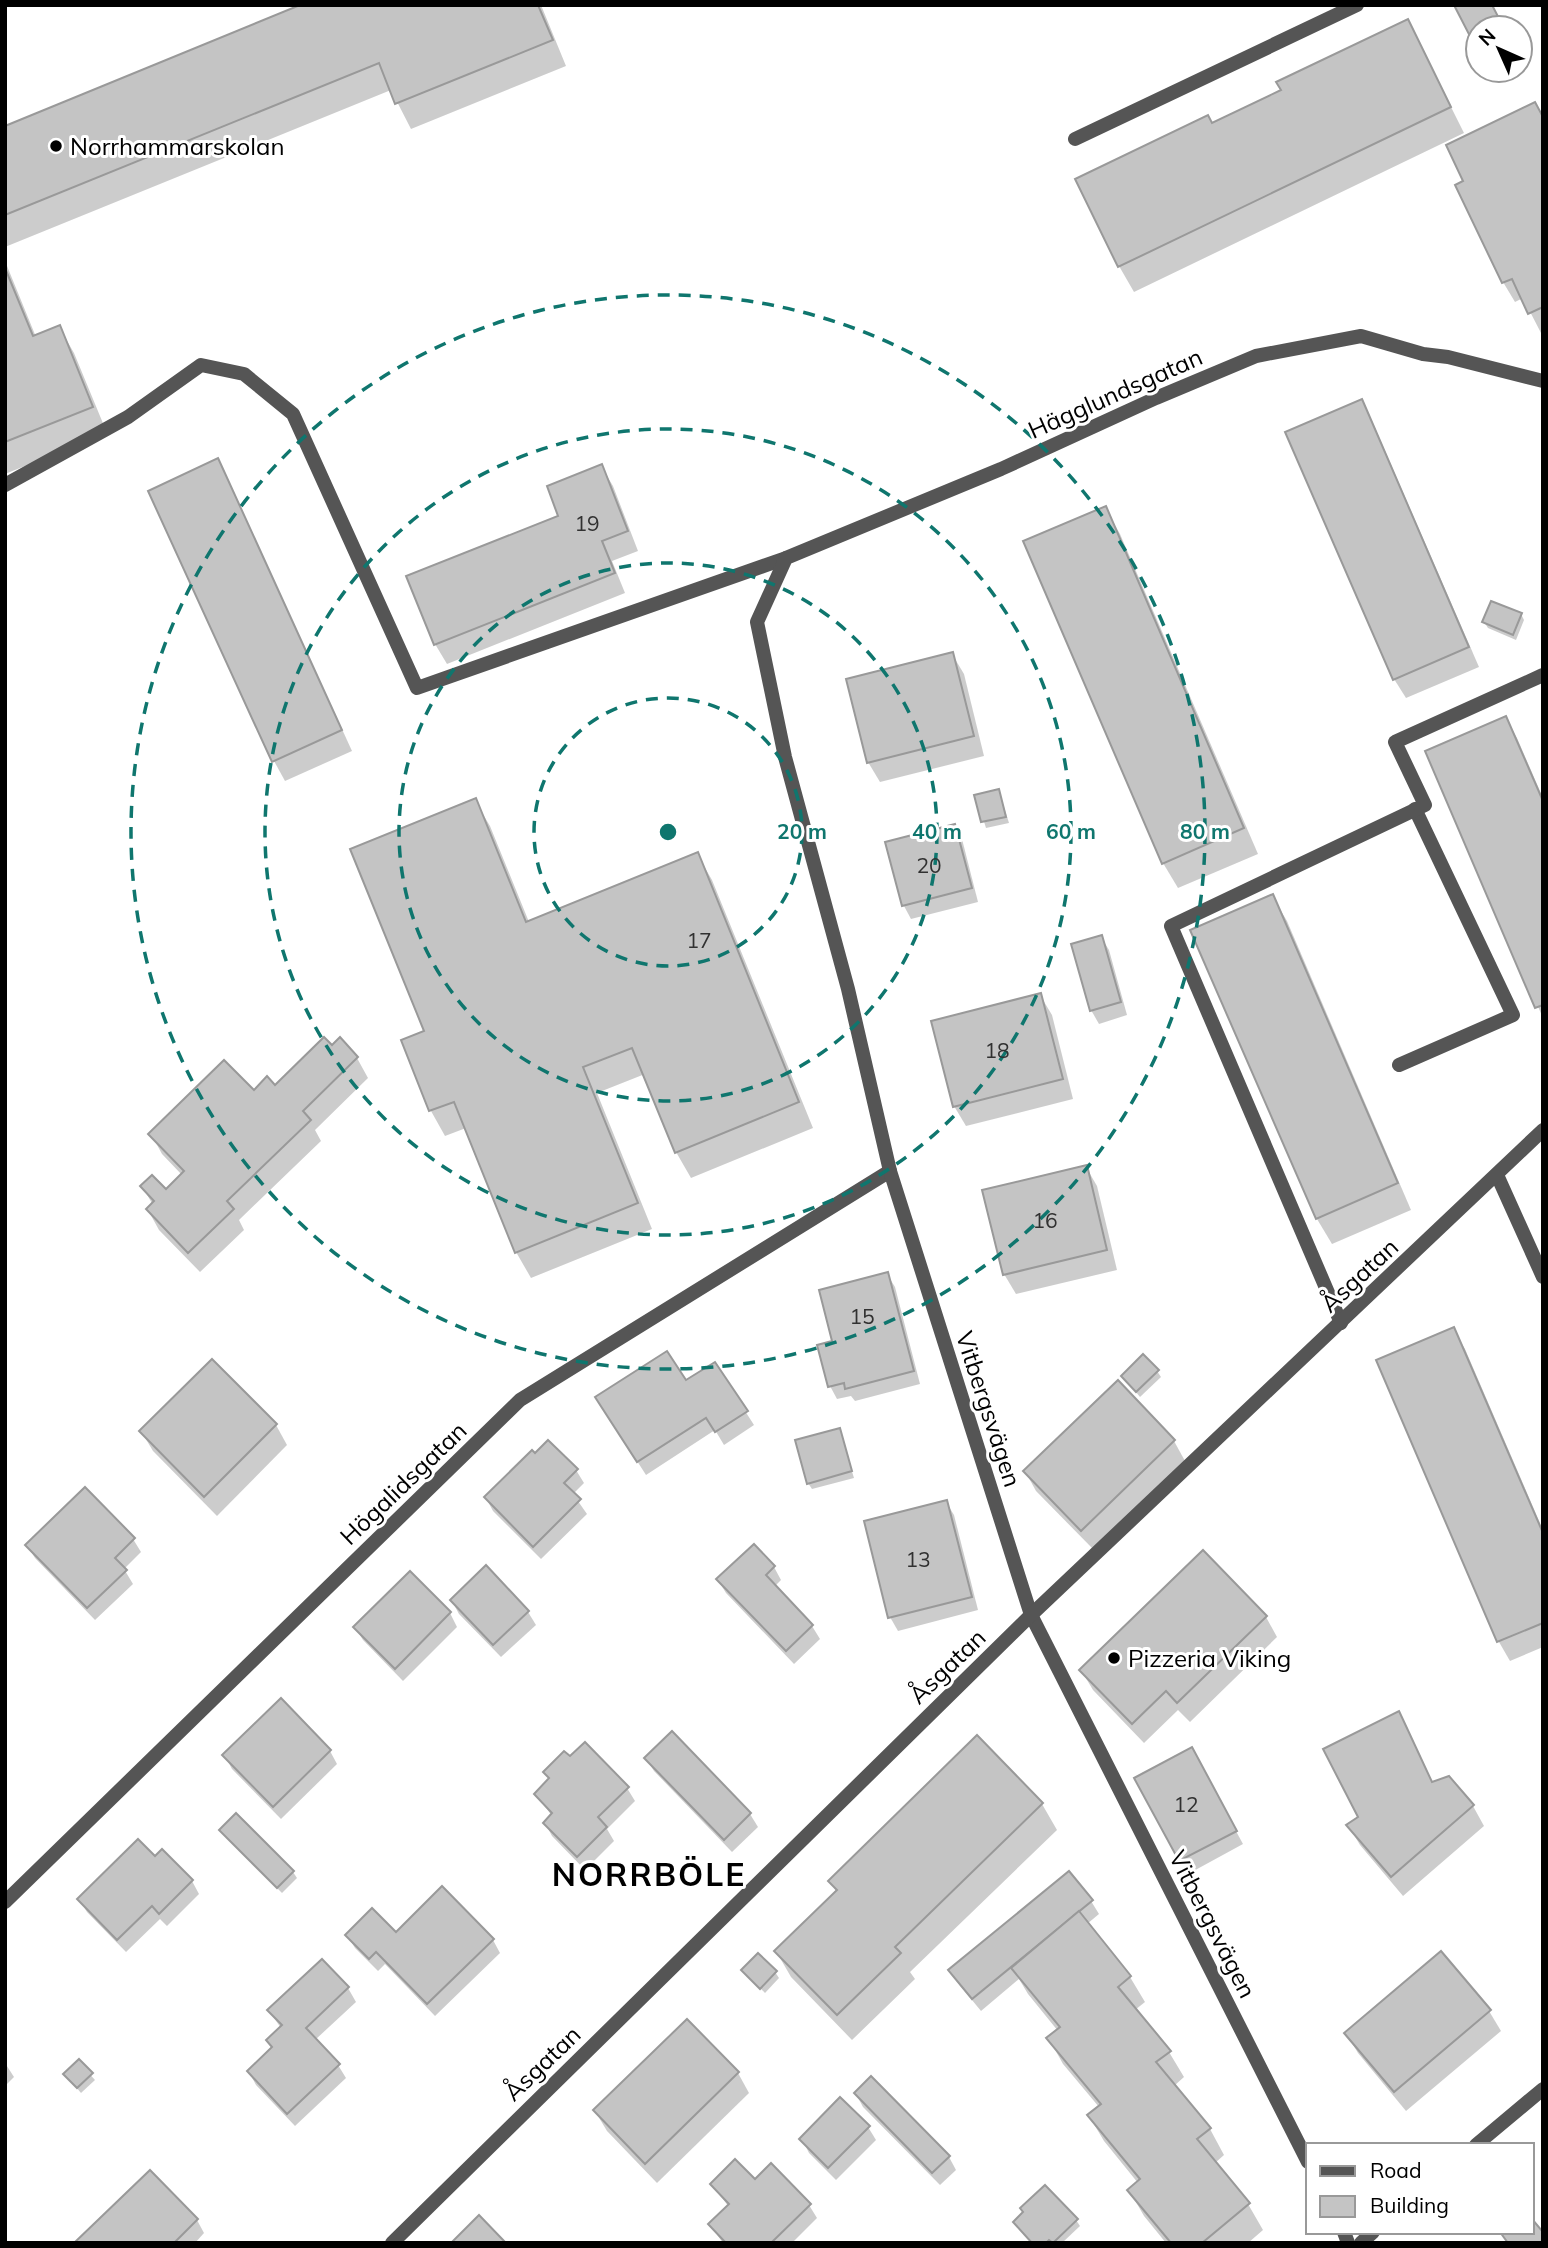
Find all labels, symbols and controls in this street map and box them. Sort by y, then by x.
north arrow [1464,14,1534,84]
text: N [1473,23,1501,51]
place label: Norrhammarskolan [70,131,285,161]
marker: Norrhammarskolan [48,138,64,154]
street label: Hägglundsgatan [1023,341,1207,445]
house number: 19 [574,510,600,536]
text: 20 m [777,818,827,844]
text: 40 m [912,818,962,844]
text: 60 m [1046,818,1096,844]
text: 80 m [1180,818,1230,844]
centre of rings [656,820,680,844]
house number: 20 [916,852,942,878]
house number: 17 [686,927,712,953]
house number: 18 [984,1037,1010,1063]
house number: 16 [1032,1207,1058,1233]
street label: Åsgatan [1314,1232,1404,1318]
house number: 15 [849,1303,875,1329]
street label: Vitbergsvägen [950,1327,1028,1491]
street label: Högalidsgatan [333,1415,473,1551]
house number: 13 [905,1546,931,1572]
street label: Åsgatan [902,1622,992,1710]
place label: Pizzeria Viking [1128,1643,1291,1673]
marker: Pizzeria Viking [1106,1650,1122,1666]
house number: 12 [1173,1791,1199,1817]
street label: Vitbergsvägen [1163,1845,1263,2003]
district label: NORRBÖLE [552,1854,746,1894]
street label: Åsgatan [497,2019,587,2107]
legend [1306,2143,1534,2234]
text: Road [1370,2157,1421,2183]
text: Building [1370,2192,1449,2218]

